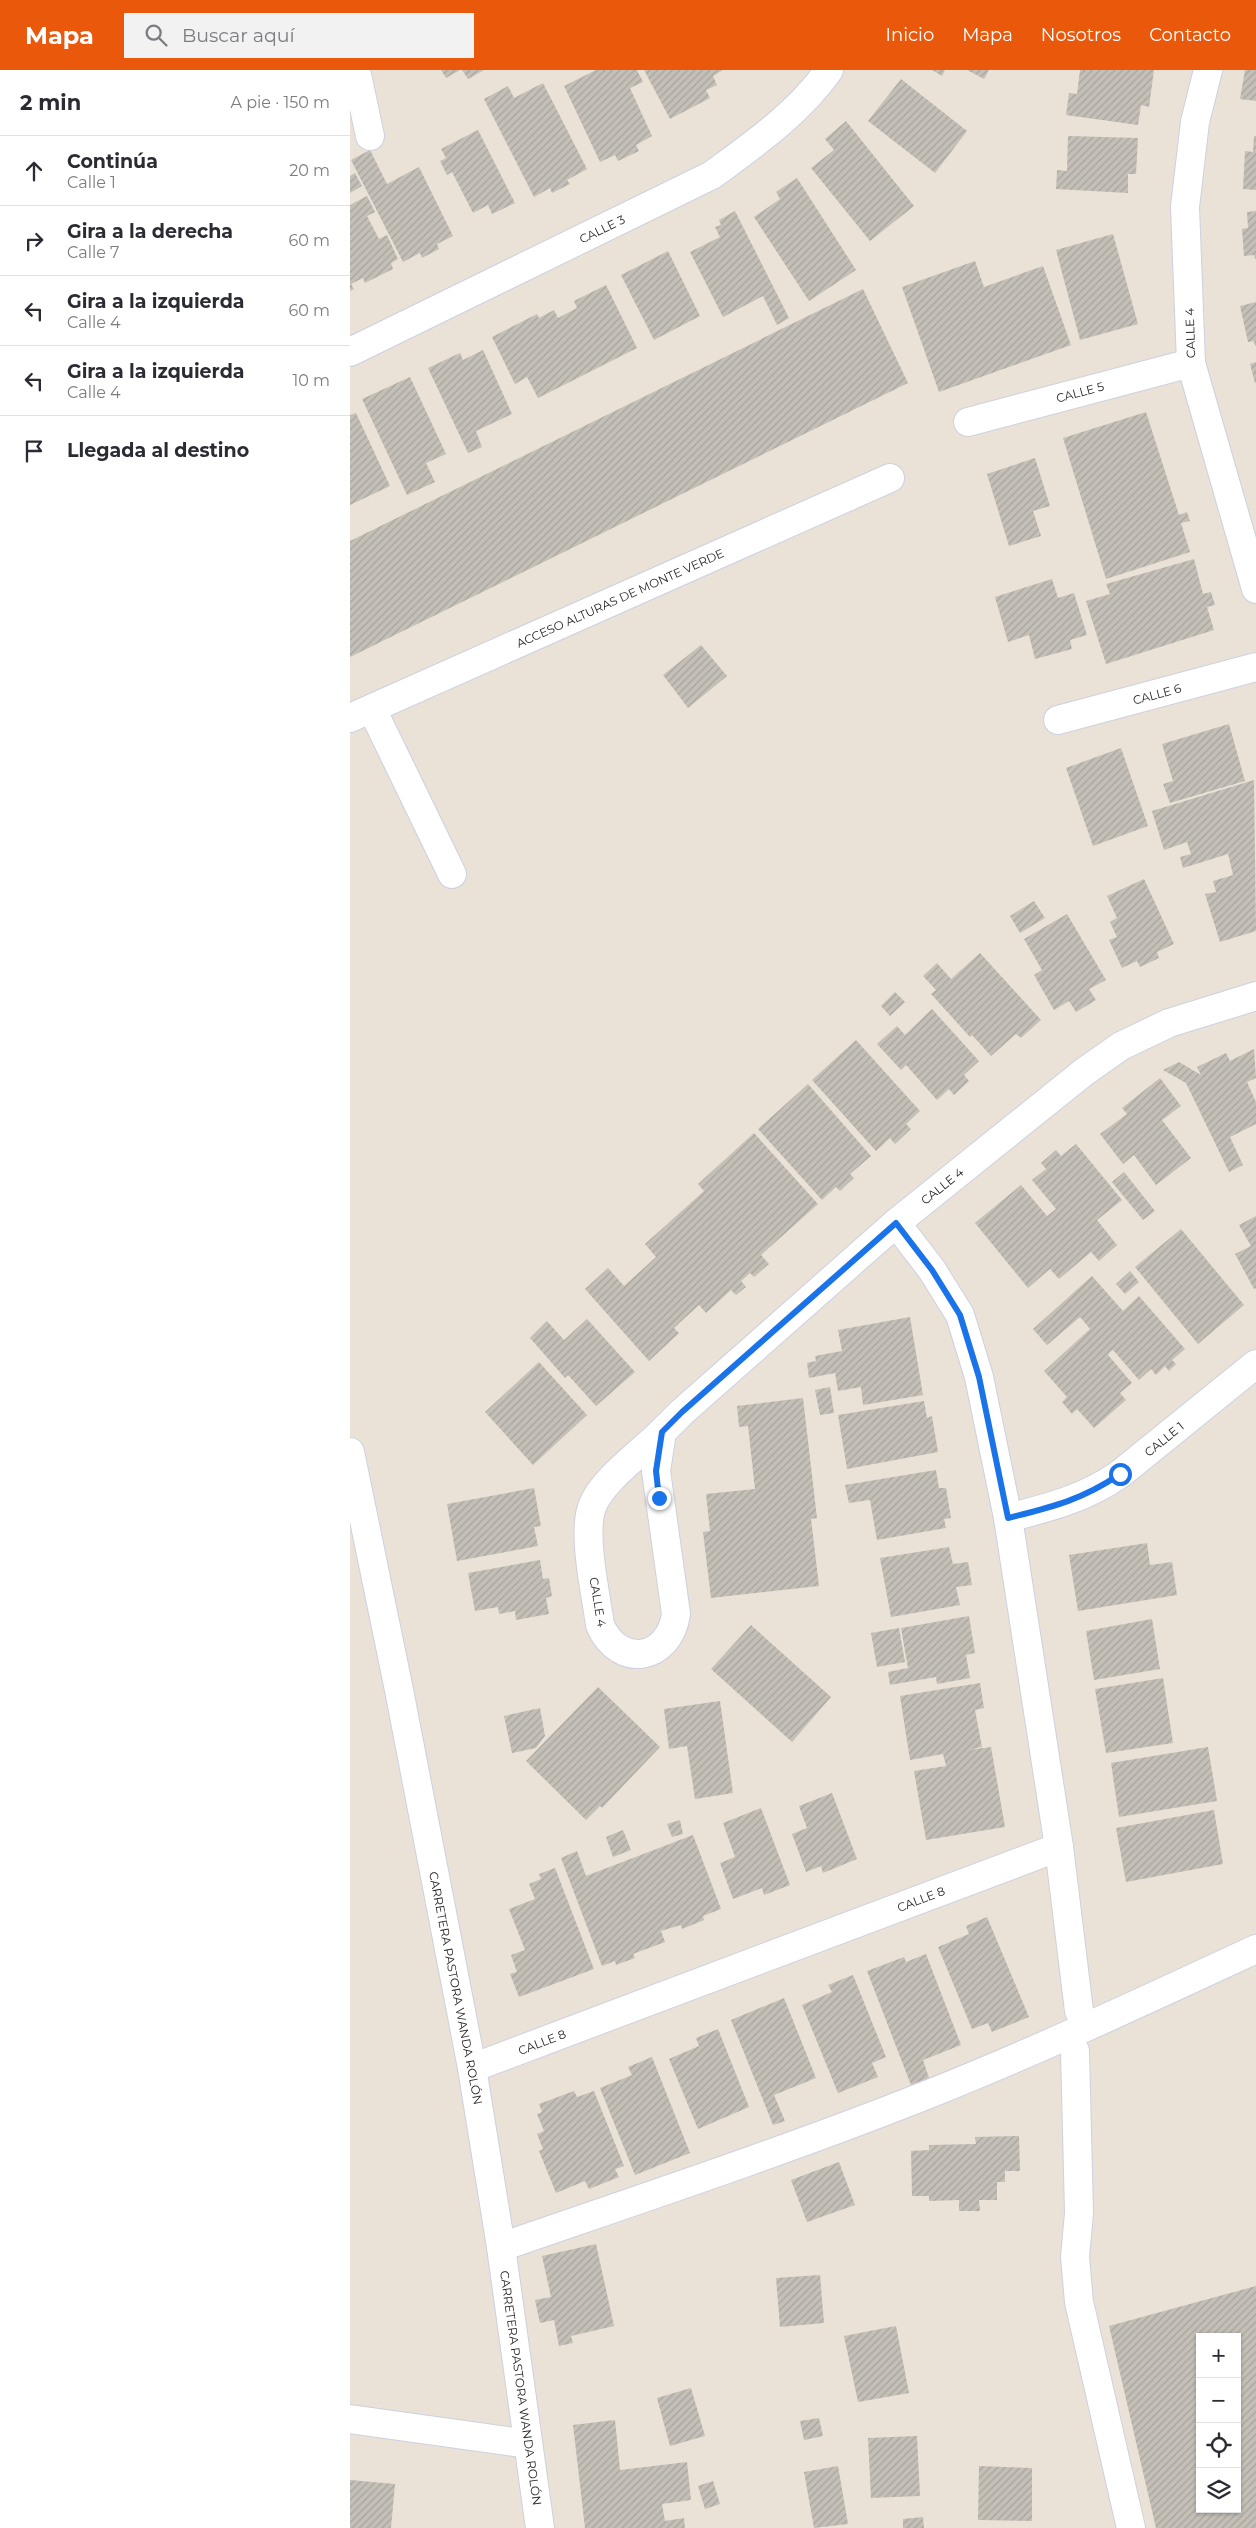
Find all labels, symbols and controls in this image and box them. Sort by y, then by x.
search box [124,13,474,58]
text: Mapa [25,21,94,50]
icon: search [142,21,170,49]
text: Buscar aquí [182,24,295,47]
text: Inicio [886,24,934,46]
text: Mapa [962,24,1013,46]
text: Nosotros [1041,24,1121,46]
text: Contacto [1149,24,1231,46]
text: 2 min [20,90,81,115]
text: A pie · 150 m [231,93,330,112]
text: Continúa [67,150,158,173]
icon: ahead [20,157,48,185]
text: 20 m [289,161,330,180]
text: Calle 1 [67,173,116,192]
street label: CALLE 3 [577,211,628,246]
text: Gira a la derecha [67,220,233,243]
icon: right [20,227,48,255]
text: 60 m [288,231,330,250]
text: Calle 7 [67,243,120,262]
text: Gira a la izquierda [67,290,245,313]
icon: left [20,297,48,325]
text: 60 m [288,301,330,320]
street label: CALLE 4 [1182,308,1198,358]
text: Calle 4 [67,313,121,332]
text: Gira a la izquierda [67,360,245,383]
icon: left [20,367,48,395]
text: 10 m [292,371,330,390]
street label: CALLE 5 [1054,378,1106,406]
text: Calle 4 [67,383,121,402]
icon: arrive [20,437,48,465]
text: Llegada al destino [67,439,249,462]
street label: ACCESO ALTURAS DE MONTE VERDE [514,545,726,651]
street label: CALLE 6 [1131,680,1183,708]
street label: CALLE 4 [918,1164,966,1208]
street label: CALLE 1 [1141,1419,1187,1459]
route start [1109,1463,1132,1486]
route end [648,1487,671,1510]
street label: CALLE 4 [586,1576,610,1628]
street label: CARRETERA PASTORA WANDA ROLÓN [426,1870,486,2106]
street label: CALLE 8 [895,1883,947,1915]
street label: CALLE 8 [516,2026,568,2058]
street label: CARRETERA PASTORA WANDA ROLÓN [497,2270,545,2506]
map controls [1196,2333,1241,2513]
button: + [1196,2333,1241,2378]
button: − [1196,2378,1241,2423]
button: locate [1196,2423,1241,2468]
button: layers [1196,2468,1241,2513]

